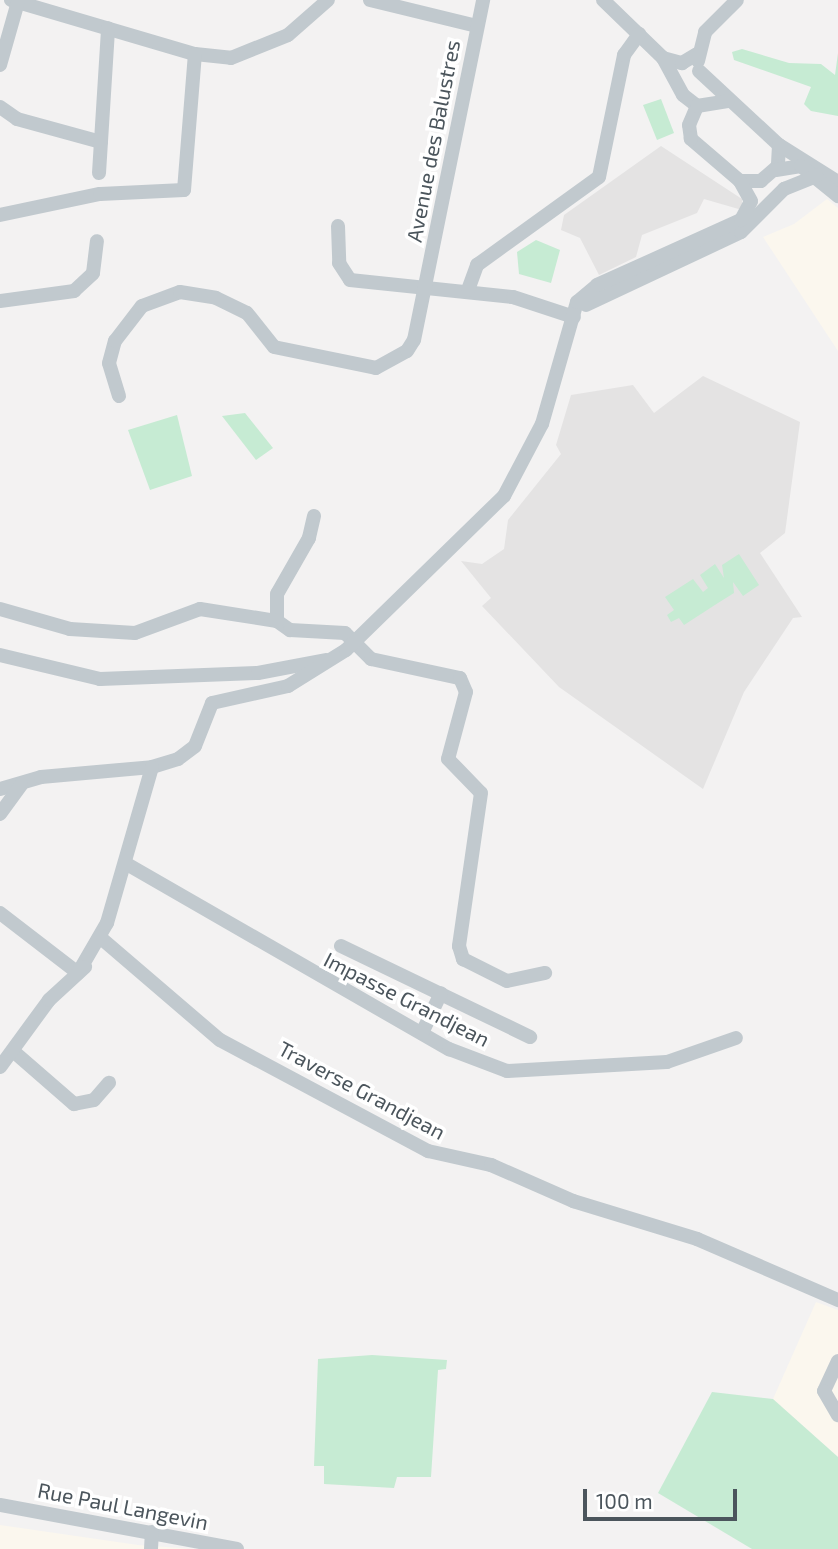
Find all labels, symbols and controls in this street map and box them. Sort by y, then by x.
street label: Avenue des Balustres [401,38,465,244]
street label: Impasse Grandjean [320,946,494,1052]
street label: Traverse Grandjean [274,1035,450,1145]
scale bar [586,1476,740,1520]
street label: Rue Paul Langevin [35,1477,211,1535]
text: 100 m [596,1488,653,1513]

